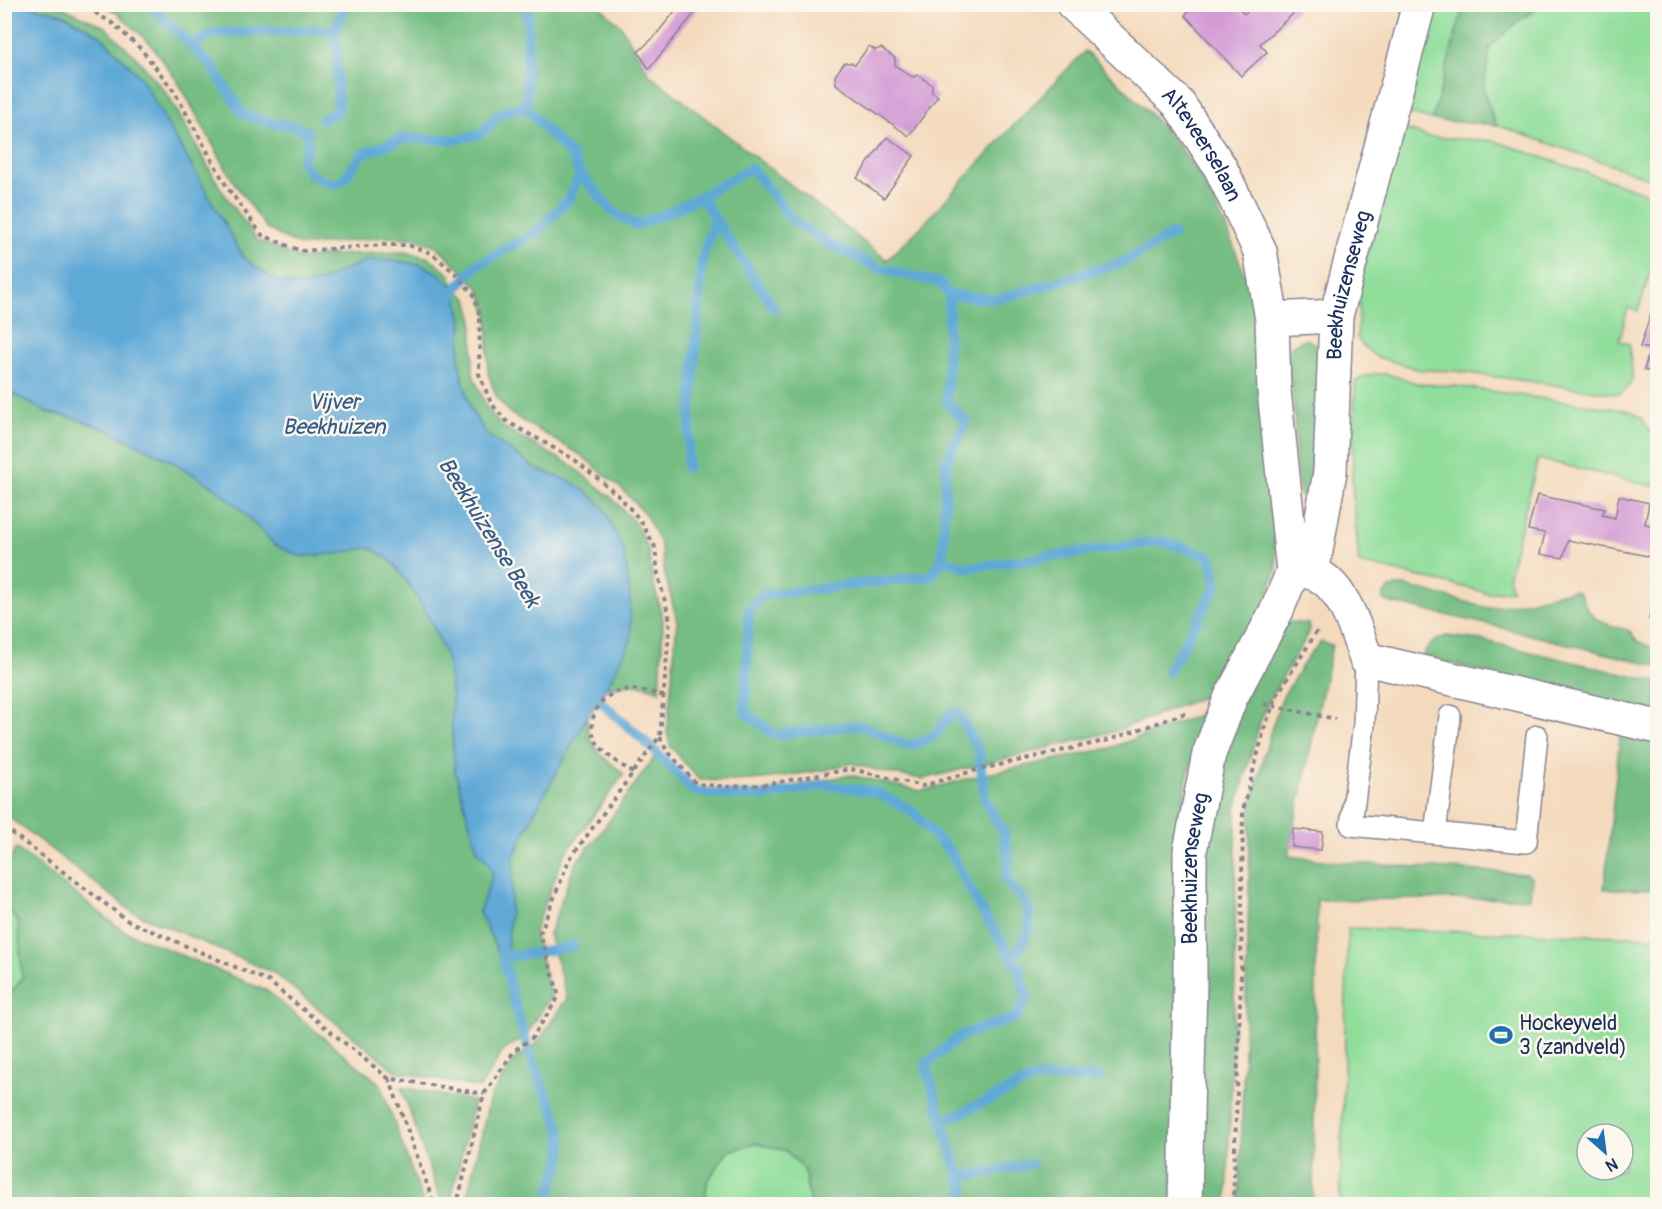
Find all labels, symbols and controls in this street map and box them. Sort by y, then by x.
street label: Alteveerselaan [1156,81,1247,206]
street label: Beekhuizenseweg [1321,208,1377,361]
water label: Vijver Beekhuizen [283,388,387,441]
water label: Beekhuizense Beek [432,452,547,614]
street label: Beekhuizenseweg [1177,790,1215,944]
place label: Hockeyveld 3 (zandveld) [1519,1010,1627,1061]
sports icon: Hockeyveld 3 (zandveld) [1488,1022,1514,1048]
north arrow [1575,1122,1635,1182]
text: N [1602,1153,1621,1176]

